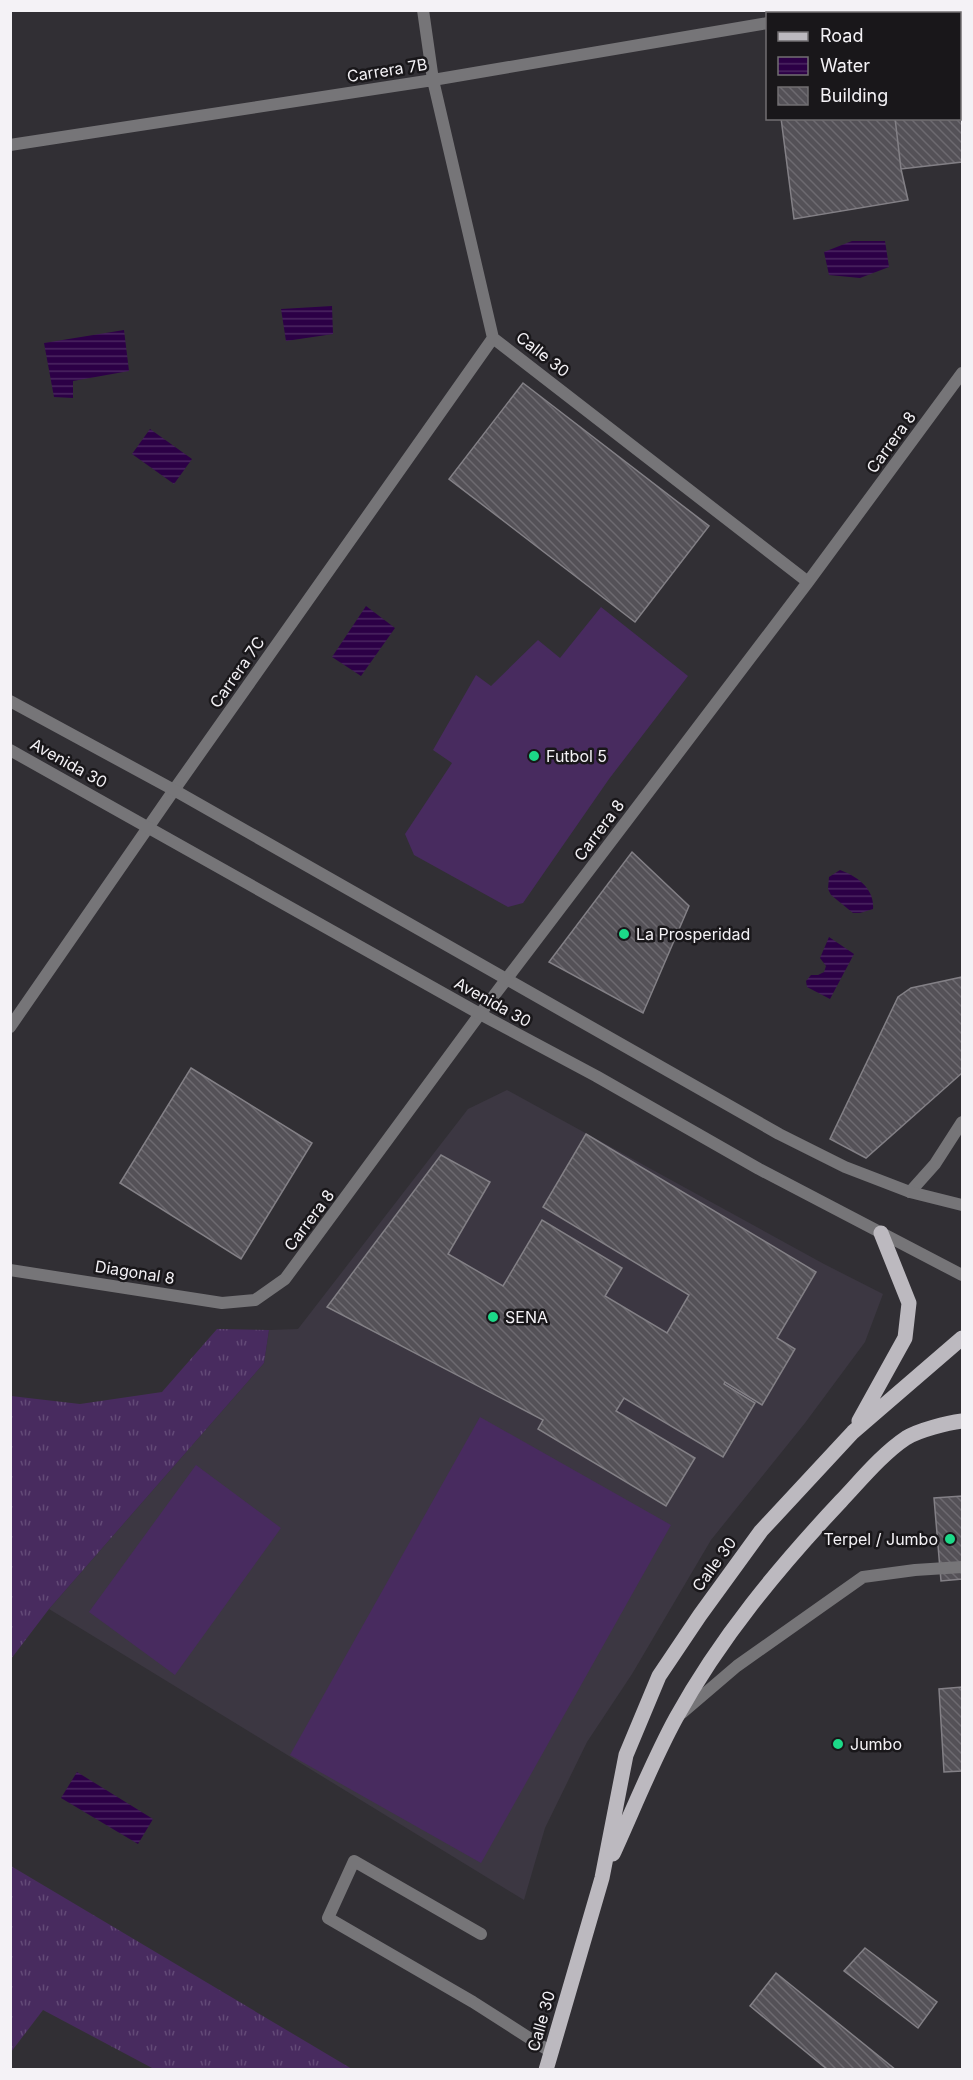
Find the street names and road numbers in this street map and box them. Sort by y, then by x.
street label: Carrera 7B [345,54,429,86]
street label: Calle 30 [512,327,574,381]
street label: Carrera 8 [862,407,920,477]
street label: Carrera 7C [205,633,269,711]
street label: Avenida 30 [27,734,111,792]
street label: Carrera 8 [570,795,628,865]
street label: Avenida 30 [451,973,535,1031]
street label: Carrera 8 [280,1185,338,1255]
street label: Diagonal 8 [94,1256,176,1288]
street label: Calle 30 [688,1533,740,1595]
street label: Calle 30 [523,1988,559,2054]

